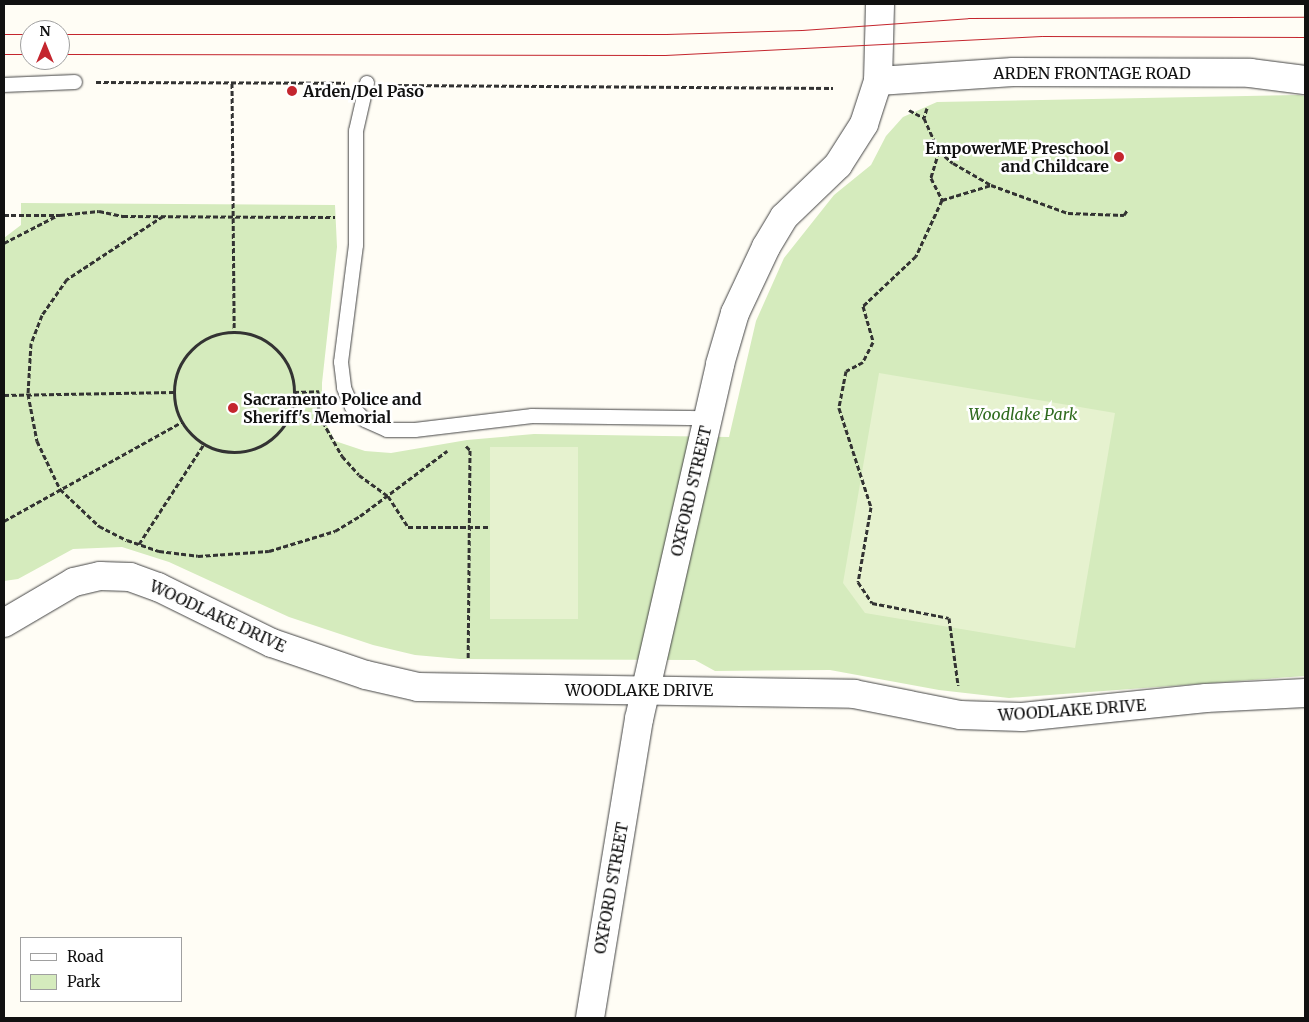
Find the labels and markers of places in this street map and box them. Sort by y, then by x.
place label: Arden/Del Paso [303,81,424,101]
marker: Arden/Del Paso [285,84,299,98]
place label: EmpowerME Preschool and Childcare [925,138,1109,176]
marker: EmpowerME Preschool and Childcare [1113,151,1125,163]
place label: Sacramento Police and Sheriff's Memorial [243,389,422,427]
marker: Sacramento Police and Sheriff's Memorial [227,402,239,414]

